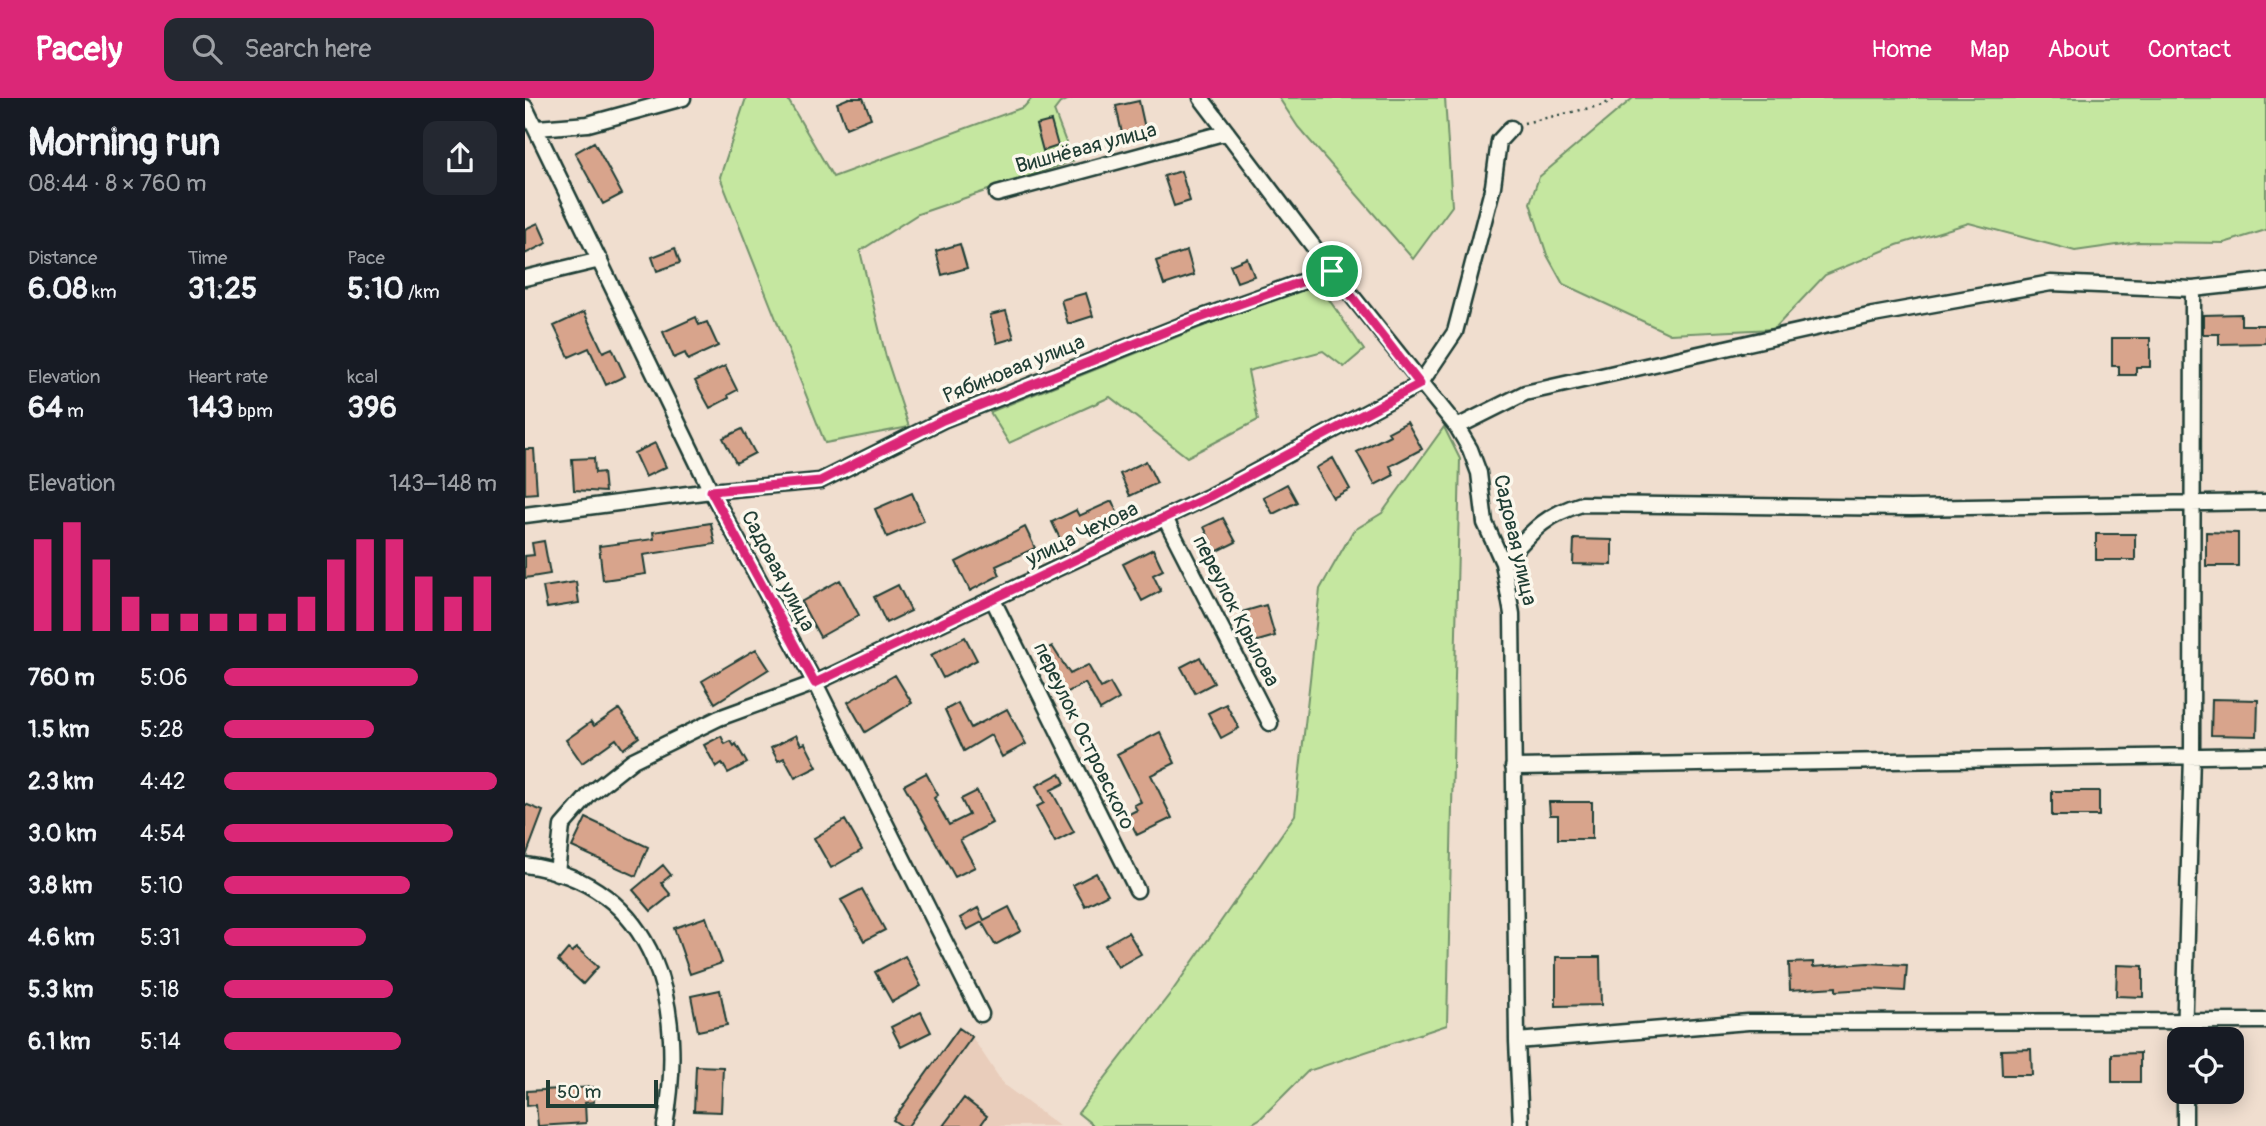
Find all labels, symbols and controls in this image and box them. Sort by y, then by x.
search box [164,18,654,81]
text: Pacely [35,29,122,70]
icon: search [188,30,226,68]
text: Search here [244,33,371,65]
text: Home [1871,35,1932,64]
text: Map [1970,35,2010,64]
text: About [2048,35,2110,64]
text: Contact [2148,35,2231,64]
street label: Вишнёвая улица [1013,116,1159,180]
text: Morning run [28,119,220,167]
button: share [423,121,497,195]
text: 08:44 · 8 × 760 m [28,169,206,198]
pin [1302,241,1362,301]
text: Distance [28,246,97,270]
text: Time [188,246,227,270]
text: Pace [347,246,385,270]
icon: arrive [1313,252,1351,290]
text: 6.08 [28,270,88,307]
text: 31:25 [188,270,257,307]
text: 5:10 [347,270,404,307]
text: km [88,280,117,304]
text: /km [404,280,440,304]
street label: Рябиновая улица [939,328,1089,410]
text: Elevation [28,365,100,389]
text: Heart rate [188,365,268,389]
text: kcal [347,365,378,389]
text: 64 [28,389,63,426]
text: 143 [188,389,234,426]
text: 396 [347,389,397,426]
text: m [63,399,84,423]
text: bpm [234,399,273,423]
text: Elevation [28,469,116,498]
text: 143–148 m [389,469,497,498]
street label: Садовая улица [1487,472,1543,608]
street label: улица Чехова [1020,495,1143,573]
street label: Садовая улица [735,506,821,636]
street label: переулок Крылова [1186,531,1286,691]
street label: переулок Островского [1027,638,1141,834]
text: 760 m [28,663,95,692]
text: 5:06 [140,663,188,692]
text: 1.5 km [28,715,90,744]
text: 5:28 [140,715,183,744]
text: 2.3 km [28,767,94,796]
text: 4:42 [140,767,186,796]
text: 3.0 km [28,819,97,848]
text: 4:54 [140,819,185,848]
text: 3.8 km [28,871,92,900]
text: 5:10 [140,871,183,900]
text: 4.6 km [28,923,95,952]
text: 5:31 [140,923,180,952]
text: 5.3 km [28,975,93,1004]
text: 5:18 [140,975,179,1004]
text: 6.1 km [28,1027,90,1056]
text: 5:14 [140,1027,181,1056]
map controls [2167,1027,2244,1104]
button: locate [2167,1027,2244,1104]
scale bar [546,1077,658,1109]
text: 50 m [557,1080,601,1104]

